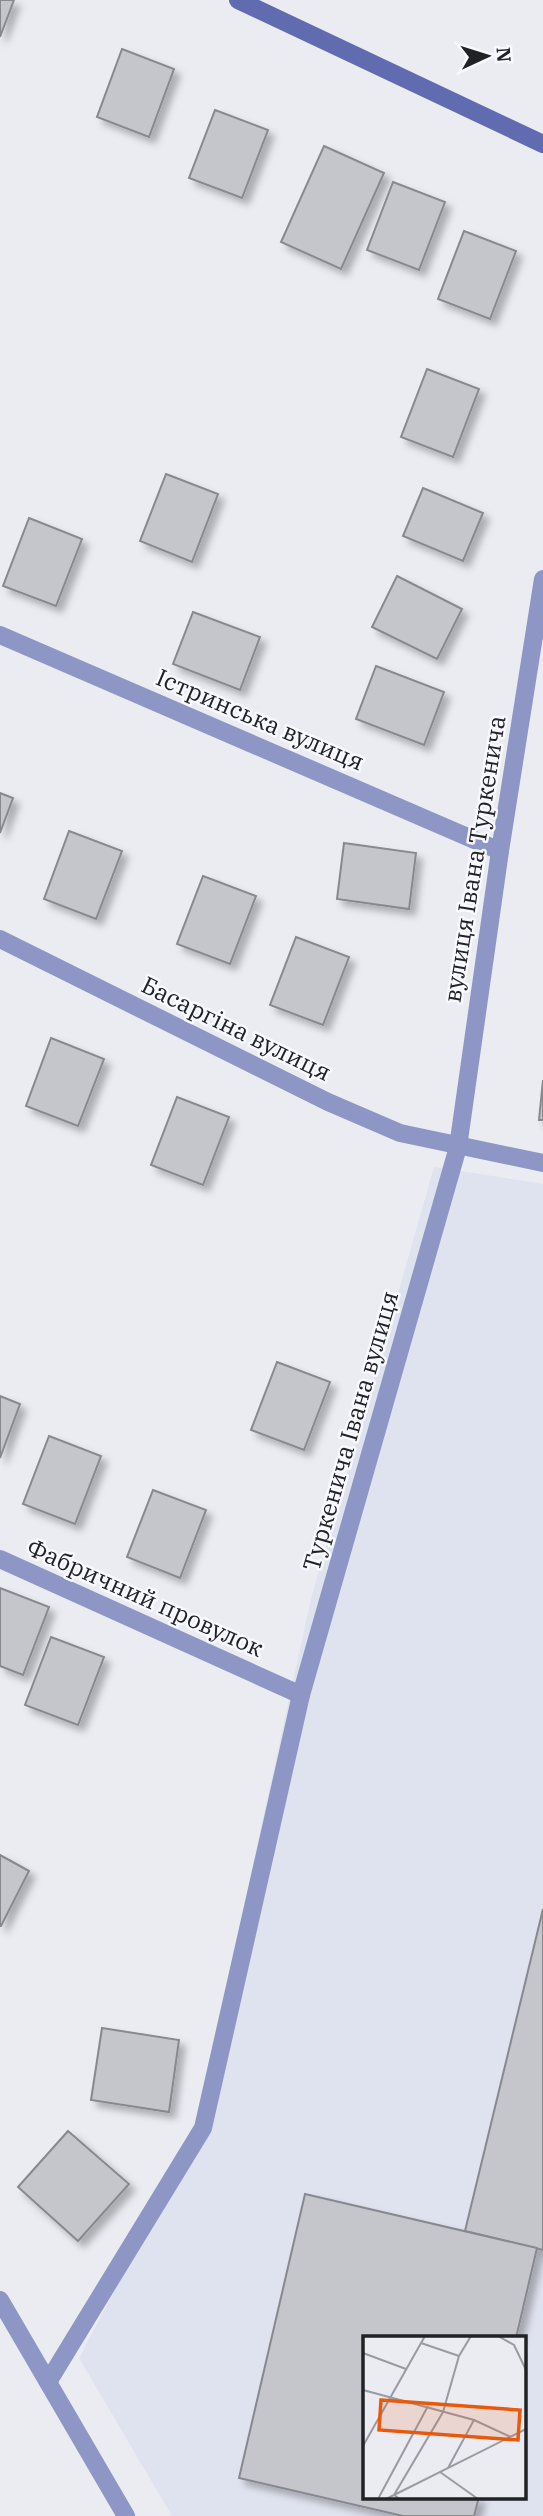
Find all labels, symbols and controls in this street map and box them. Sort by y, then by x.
north arrow [452,21,522,91]
text: N [491,46,516,63]
street label: Істринська вулиця [152,661,369,777]
street label: вулиця Івана Туркенича [436,713,512,1005]
street label: Басаргіна вулиця [136,968,337,1088]
street label: Туркенича Івана вулиця [295,1287,405,1574]
street label: Фабричний провулок [22,1530,269,1664]
inset map [363,2336,526,2498]

